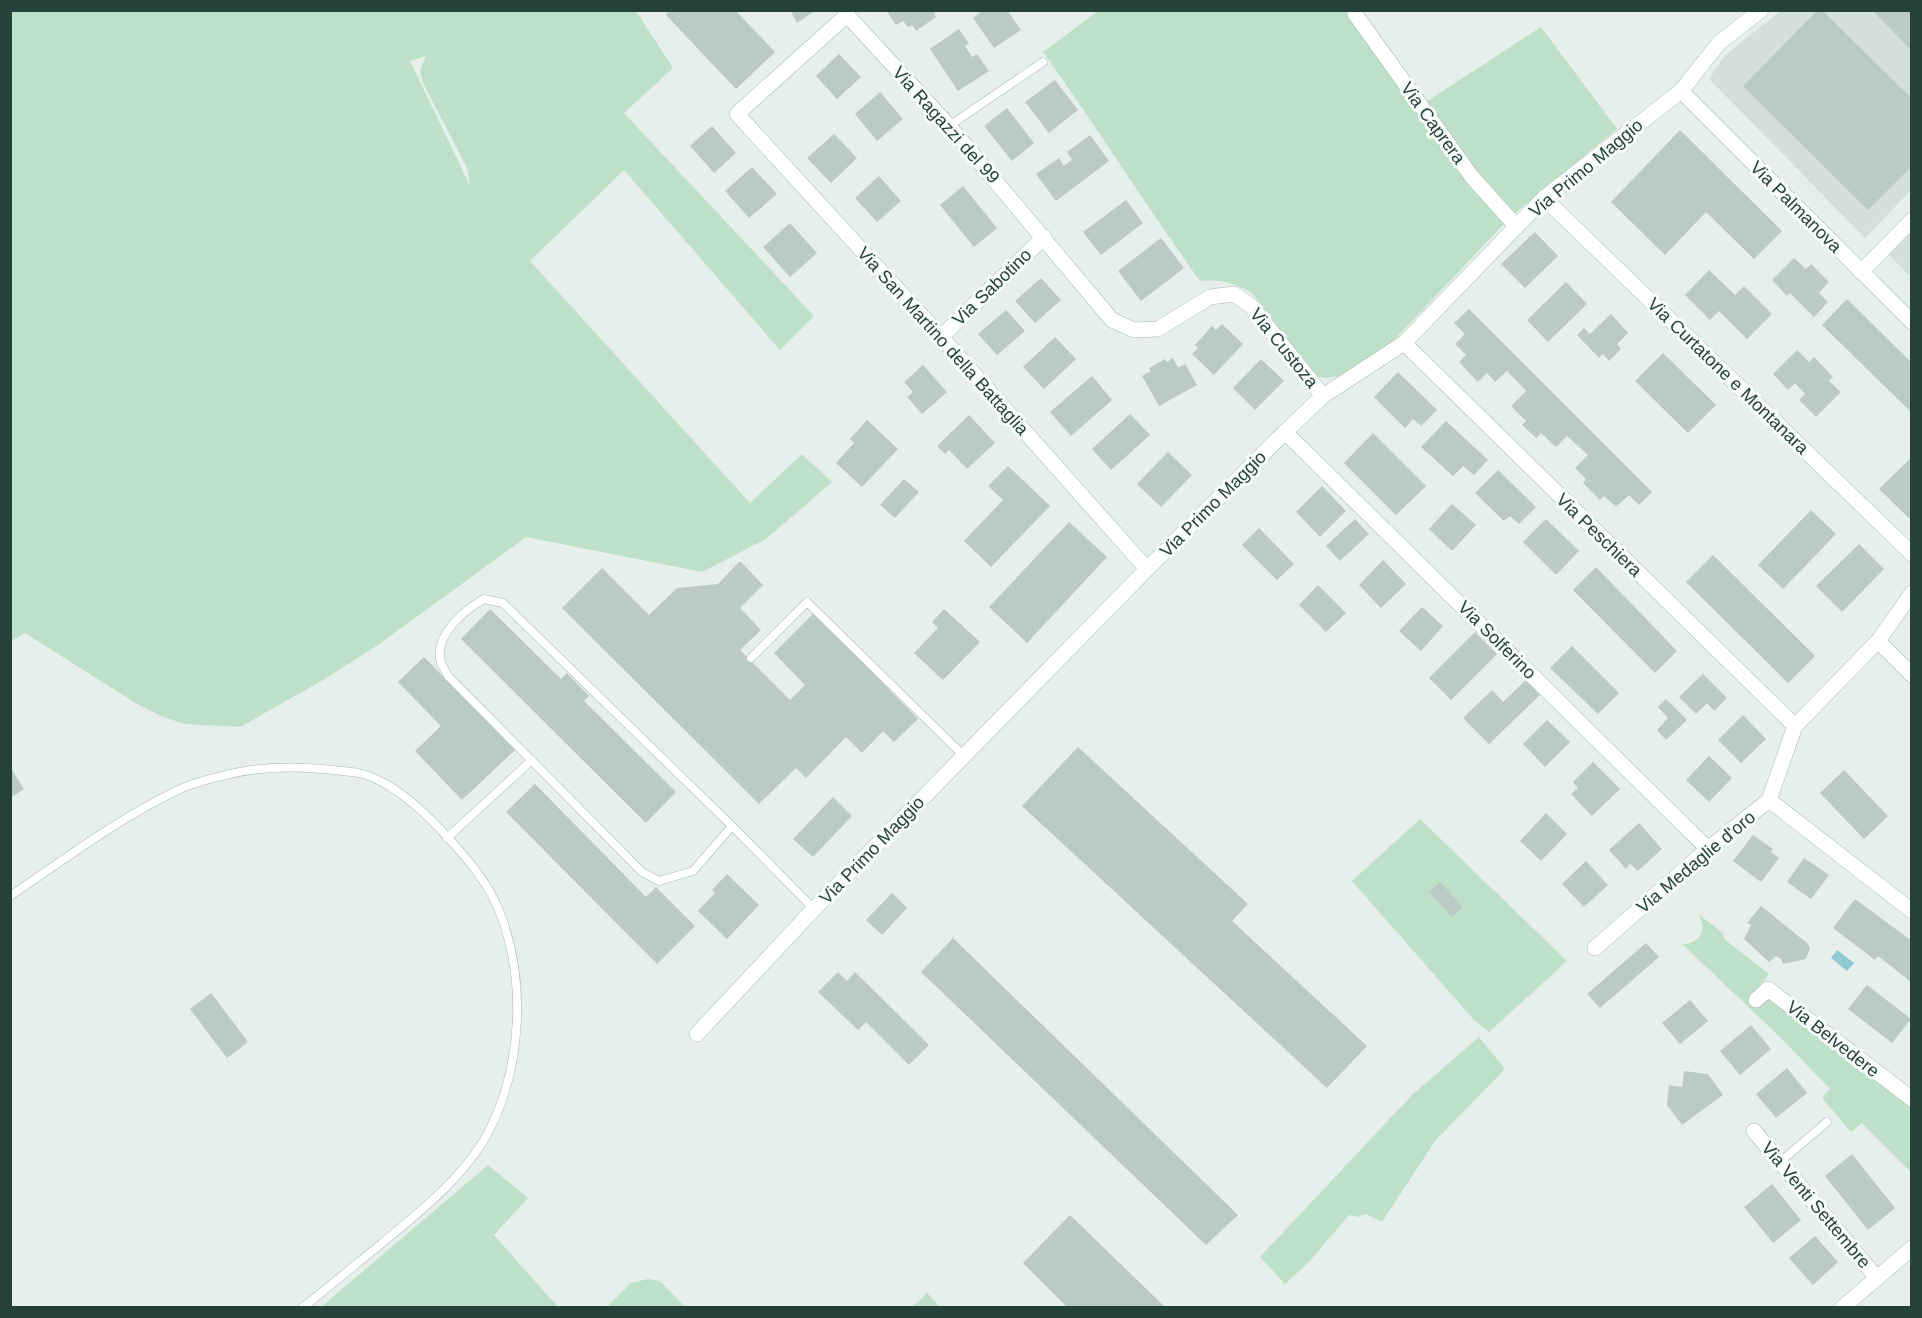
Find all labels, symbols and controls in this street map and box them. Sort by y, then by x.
street label: Via Ragazzi del 99 [888,63,1004,187]
street label: Via Caprera [1397,78,1470,168]
street label: Via Primo Maggio [1525,115,1647,221]
street label: Via Palmanova [1746,157,1846,257]
street label: Via San Martino della Battaglia [853,243,1033,440]
street label: Via Sabotino [948,244,1036,330]
street label: Via Curtatone e Montanara [1643,294,1813,459]
street label: Via Custoza [1246,304,1323,393]
street label: Via Primo Maggio [1156,447,1270,561]
street label: Via Peschiera [1552,489,1646,581]
street label: Via Solferino [1454,597,1540,683]
street label: Via Primo Maggio [816,792,928,908]
street label: Via Medaglie d'oro [1633,807,1759,917]
street label: Via Belvedere [1783,997,1883,1081]
street label: Via Venti Settembre [1757,1138,1875,1272]

